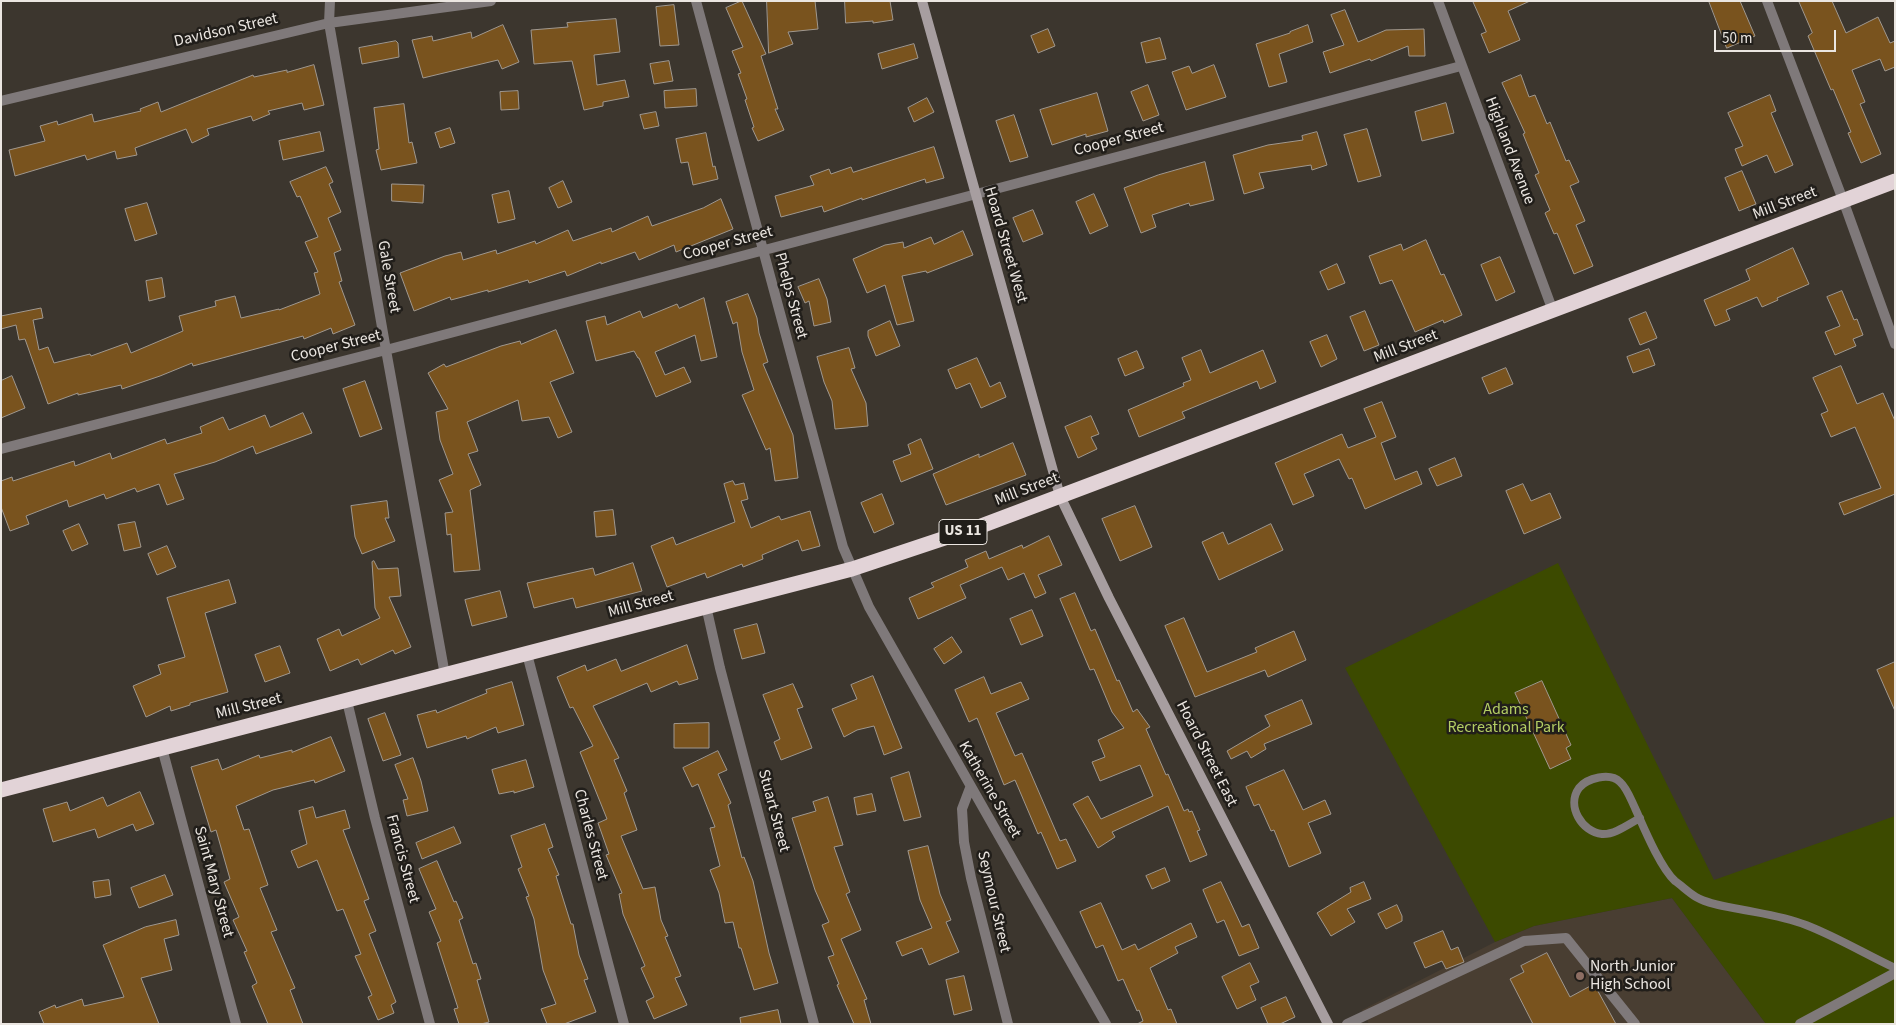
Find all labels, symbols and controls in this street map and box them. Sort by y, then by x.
street label: Davidson Street [172,10,280,52]
scale bar [1716,20,1838,52]
text: 50 m [1722,28,1752,49]
street label: Highland Avenue [1480,95,1538,207]
street label: Cooper Street [1072,119,1166,161]
street label: Mill Street [1750,183,1820,225]
street label: Hoard Street West [979,185,1031,305]
street label: Cooper Street [681,223,775,265]
street label: Gale Street [372,239,404,315]
street label: Phelps Street [769,251,811,341]
street label: Mill Street [1371,326,1441,368]
street label: Cooper Street [289,327,383,367]
street label: Mill Street [992,469,1062,511]
road number: US 11 [939,520,987,544]
street label: Mill Street [606,587,676,623]
street label: Mill Street [214,690,284,724]
street label: Hoard Street East [1171,698,1241,810]
park label: Adams Recreational Park [1447,700,1565,738]
street label: Katherine Street [954,738,1024,842]
street label: Stuart Street [753,768,793,854]
street label: Charles Street [569,787,611,883]
street label: Francis Street [381,813,423,905]
street label: Saint Mary Street [189,824,237,940]
street label: Seymour Street [972,849,1014,955]
place label: North Junior High School [1590,957,1675,995]
marker: North Junior High School [1574,970,1586,982]

